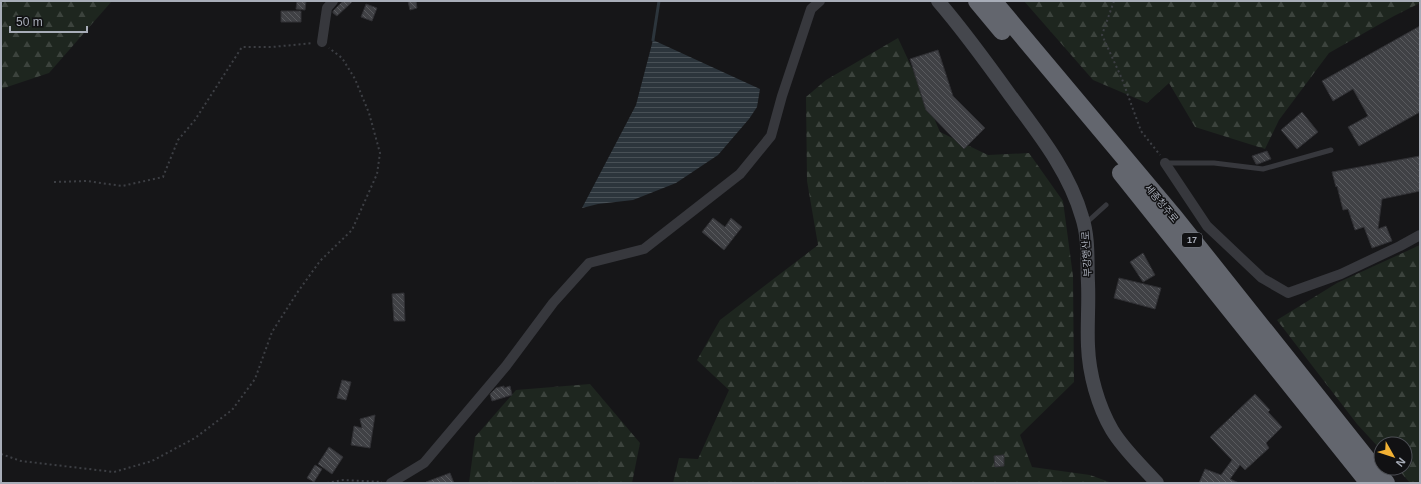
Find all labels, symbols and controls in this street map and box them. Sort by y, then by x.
scale bar [10,8,87,34]
text: 50 m [16,15,43,29]
street label: 세종청주로 [1143,182,1181,224]
street label: 부강행산로 [1080,231,1093,277]
road number: 17 [1182,233,1202,247]
north arrow [1373,436,1413,476]
text: N [1394,455,1408,469]

